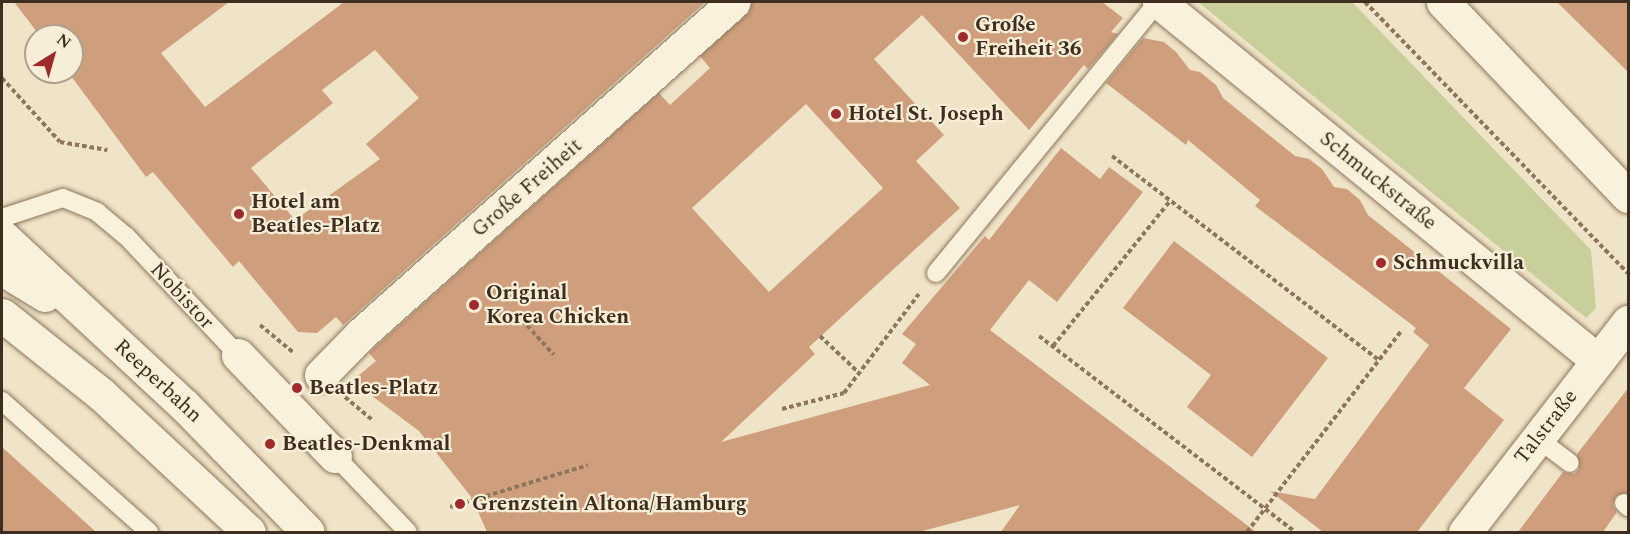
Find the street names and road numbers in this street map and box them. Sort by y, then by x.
street label: Schmuckstraße [1314,126,1442,236]
street label: Große Freiheit [467,133,587,243]
street label: Nobistor [145,257,219,335]
street label: Reeperbahn [109,334,207,428]
street label: Talstraße [1509,385,1583,469]

